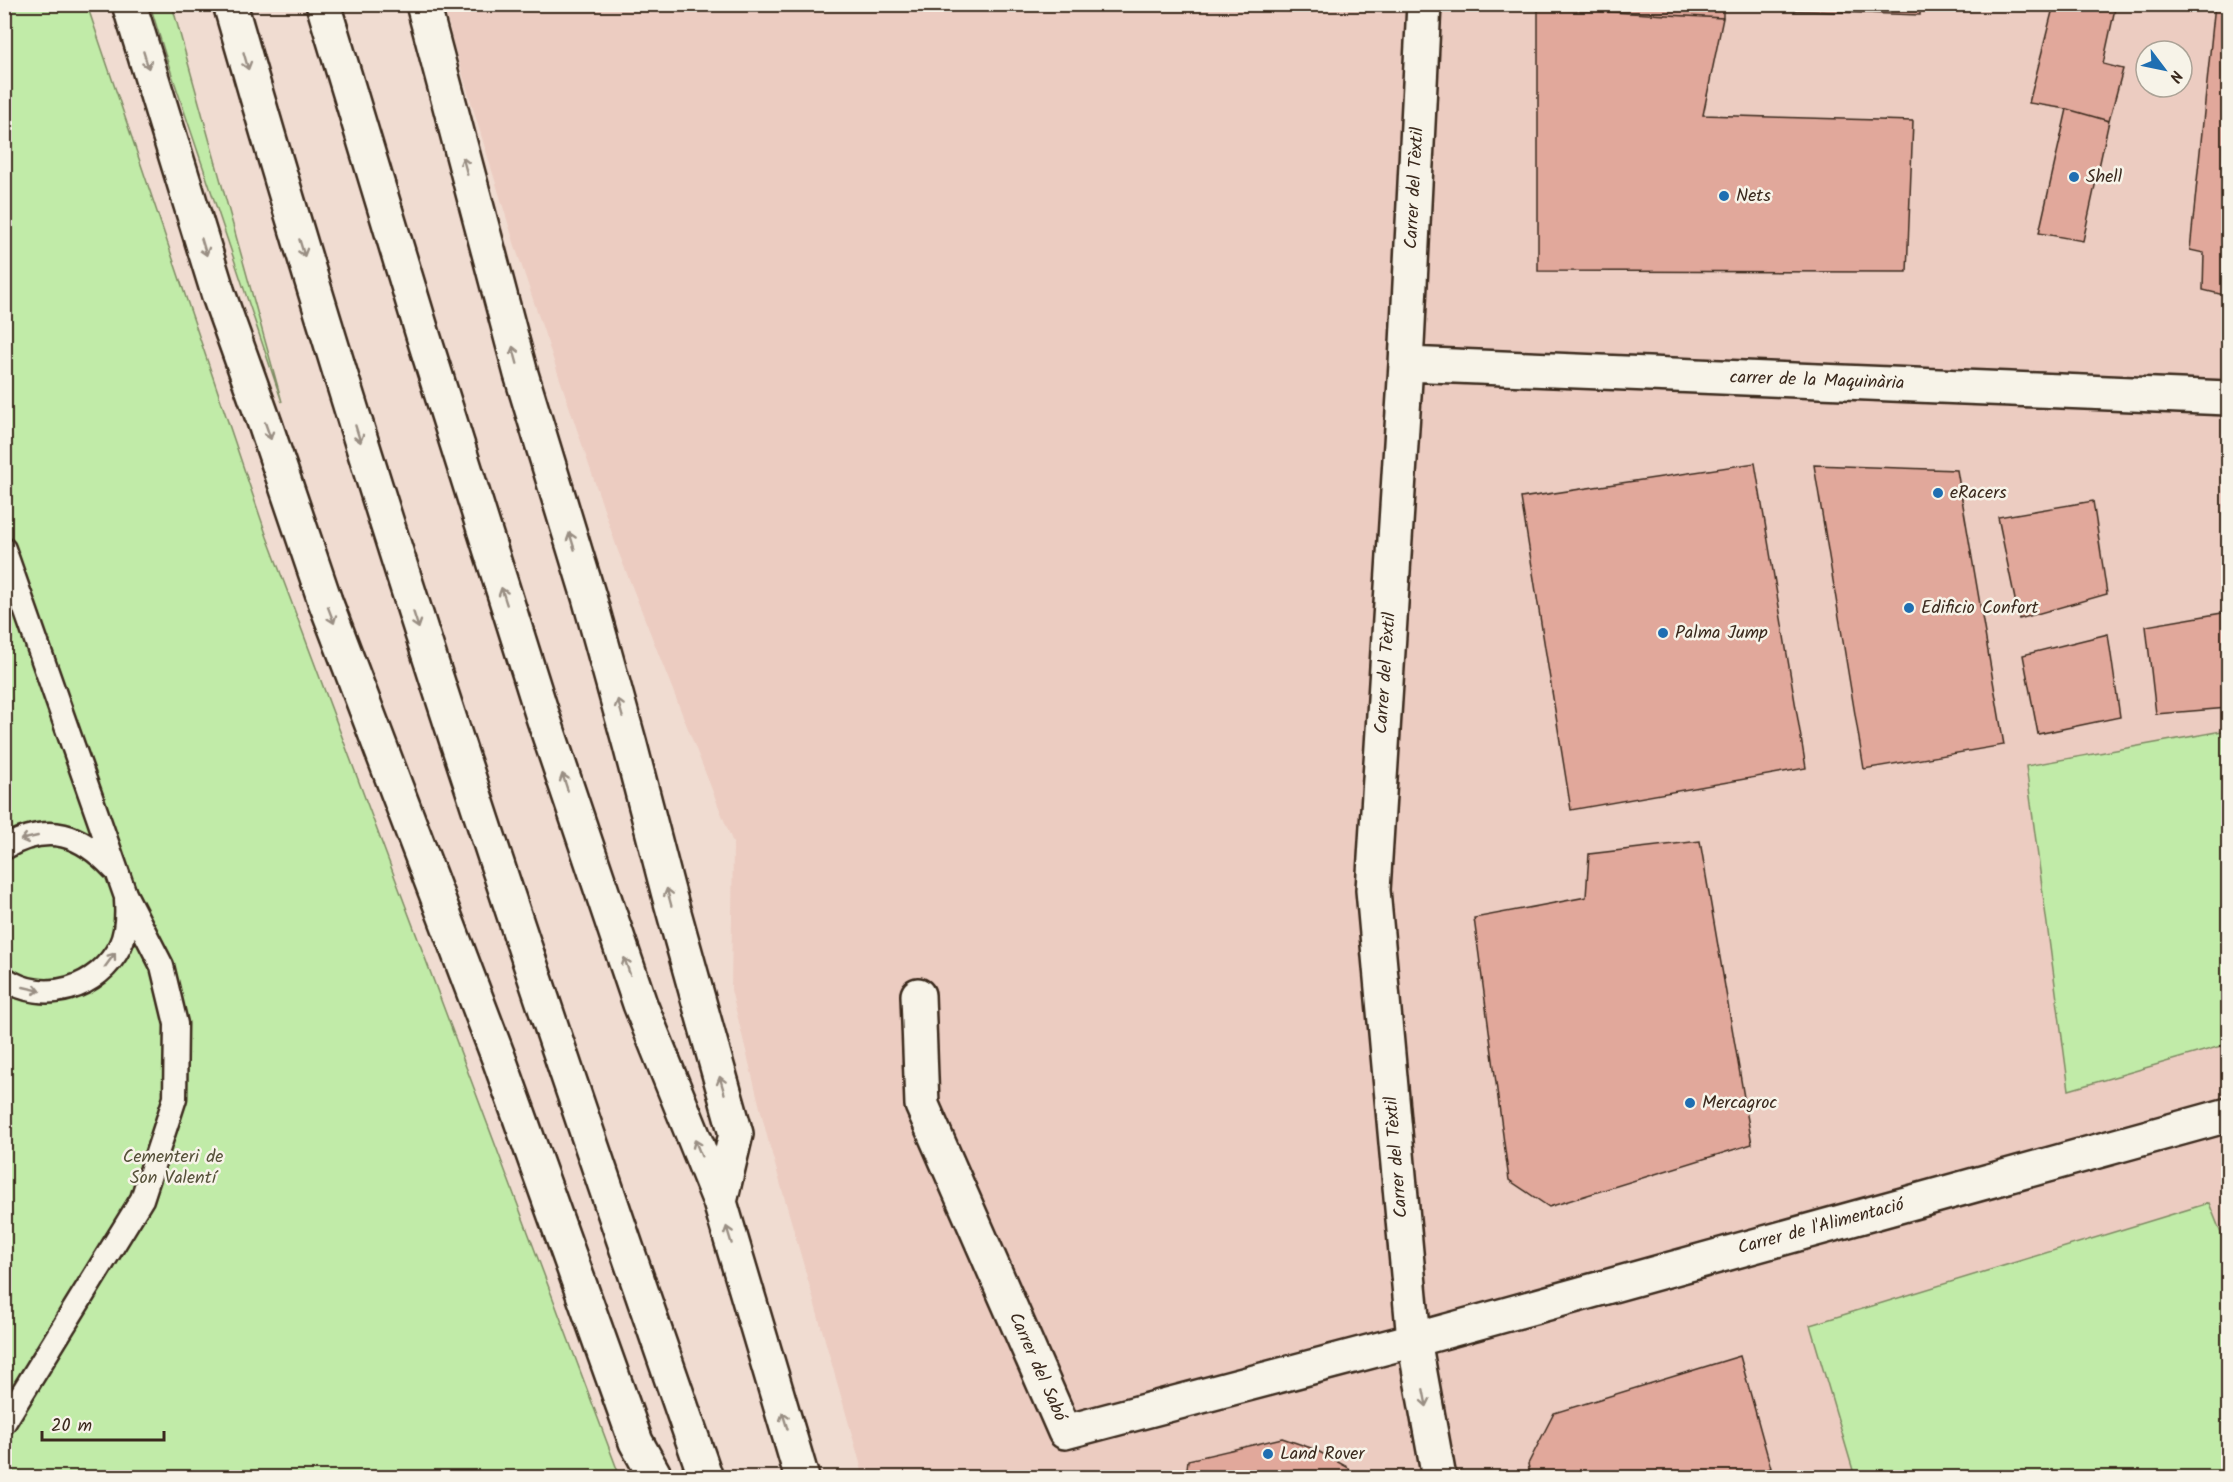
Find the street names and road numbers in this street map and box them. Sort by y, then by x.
street label: Carrer del Tèxtil [1397,126,1433,250]
street label: carrer de la Maquinària [1729,363,1905,399]
street label: Carrer del Tèxtil [1367,611,1405,735]
street label: Carrer del Tèxtil [1377,1094,1417,1219]
street label: Carrer de l'Alimentació [1735,1191,1908,1263]
street label: Carrer del Sabó [1000,1308,1074,1427]

